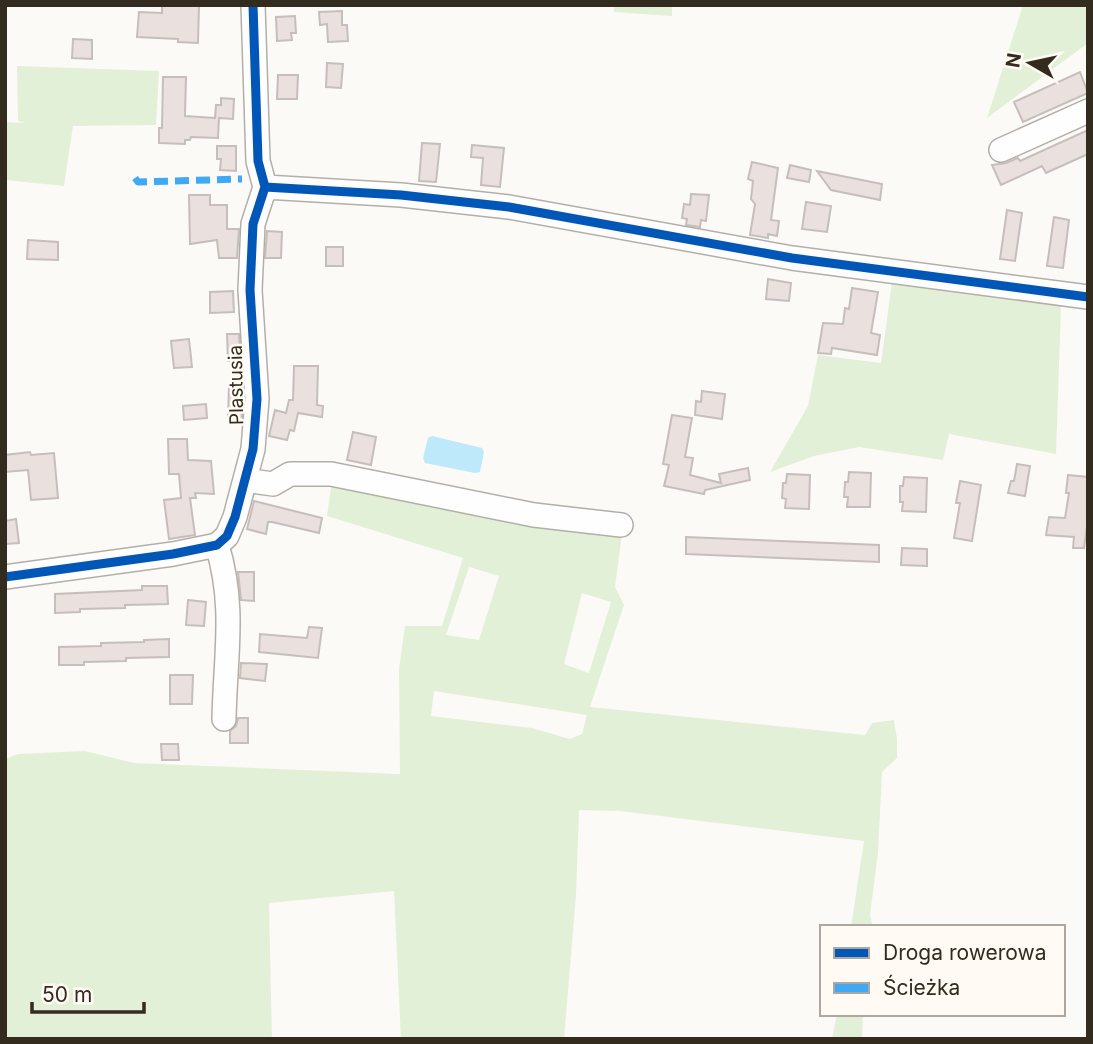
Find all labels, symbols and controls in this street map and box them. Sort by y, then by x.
north arrow [995,28,1065,98]
text: N [1001,51,1026,69]
street label: Plastusia [224,345,248,425]
legend [820,925,1065,1016]
text: Droga rowerowa [883,940,1046,965]
scale bar [32,970,144,1014]
text: Ścieżka [883,974,960,1000]
text: 50 m [42,982,92,1007]

